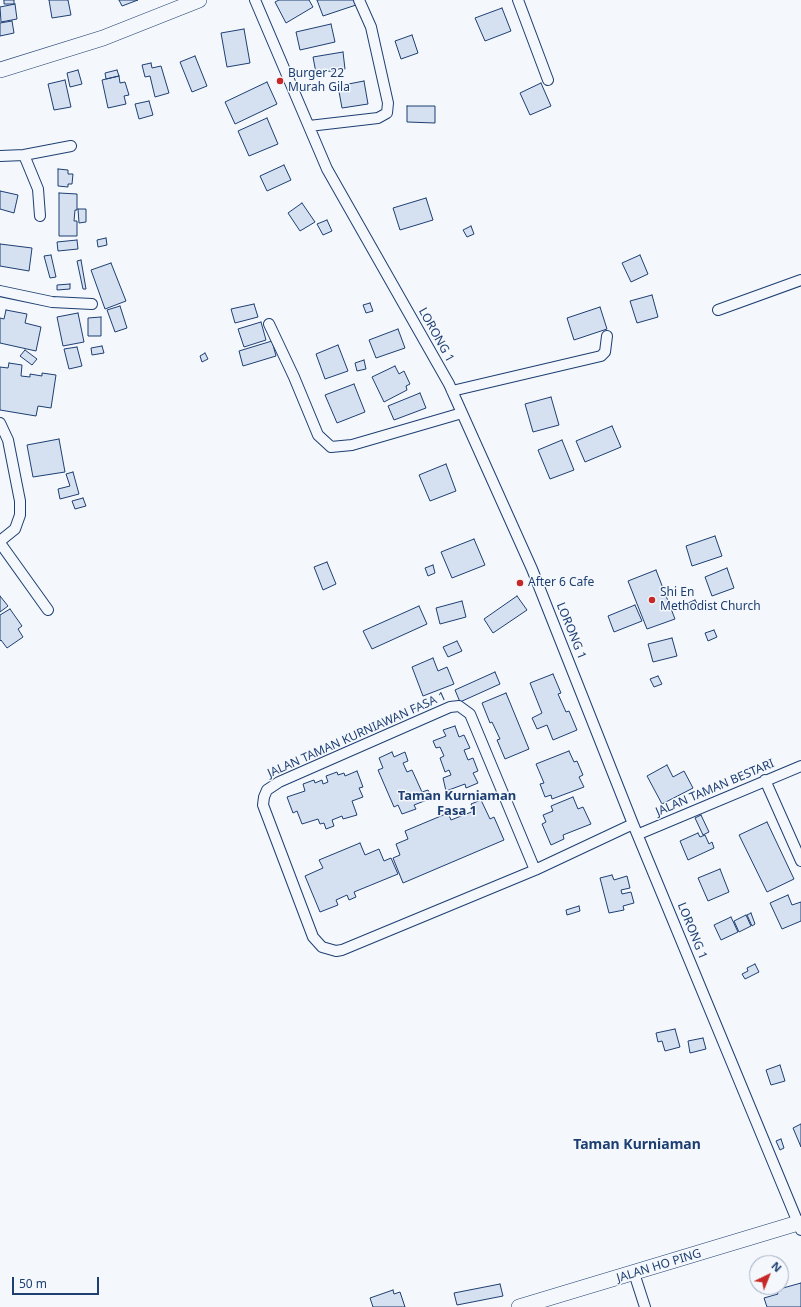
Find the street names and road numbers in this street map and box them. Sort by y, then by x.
street label: LORONG 1 [415,305,457,365]
street label: LORONG 1 [553,600,589,662]
street label: JALAN TAMAN KURNIAWAN FASA 1 [265,689,449,781]
street label: JALAN TAMAN BESTARI [653,756,777,820]
street label: LORONG 1 [674,900,710,962]
street label: JALAN HO PING [615,1246,703,1286]

